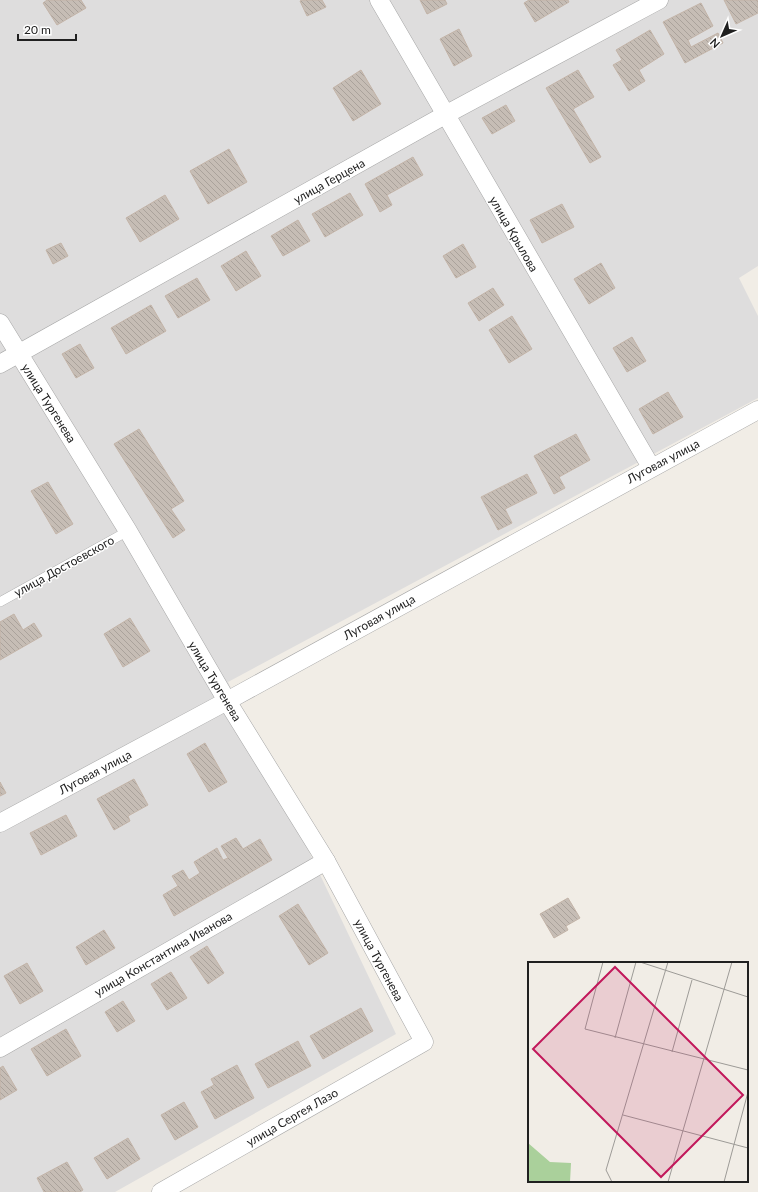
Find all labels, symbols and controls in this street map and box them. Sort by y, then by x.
scale bar [18,16,76,42]
north arrow [702,16,742,56]
text: 20 m [24,22,51,37]
text: N [707,36,722,51]
street label: улица Герцена [291,155,367,207]
street label: улица Крылова [486,193,542,275]
street label: улица Тургенева [19,361,79,446]
street label: Луговая улица [623,436,702,487]
street label: улица Достоевского [11,532,117,600]
street label: Луговая улица [340,591,418,643]
street label: улица Тургенева [185,638,245,724]
street label: Луговая улица [55,747,134,798]
street label: улица Константина Иванова [91,908,235,1000]
street label: улица Тургенева [351,916,407,1004]
inset map [528,962,748,1182]
street label: улица Сергея Лазо [243,1085,341,1149]

